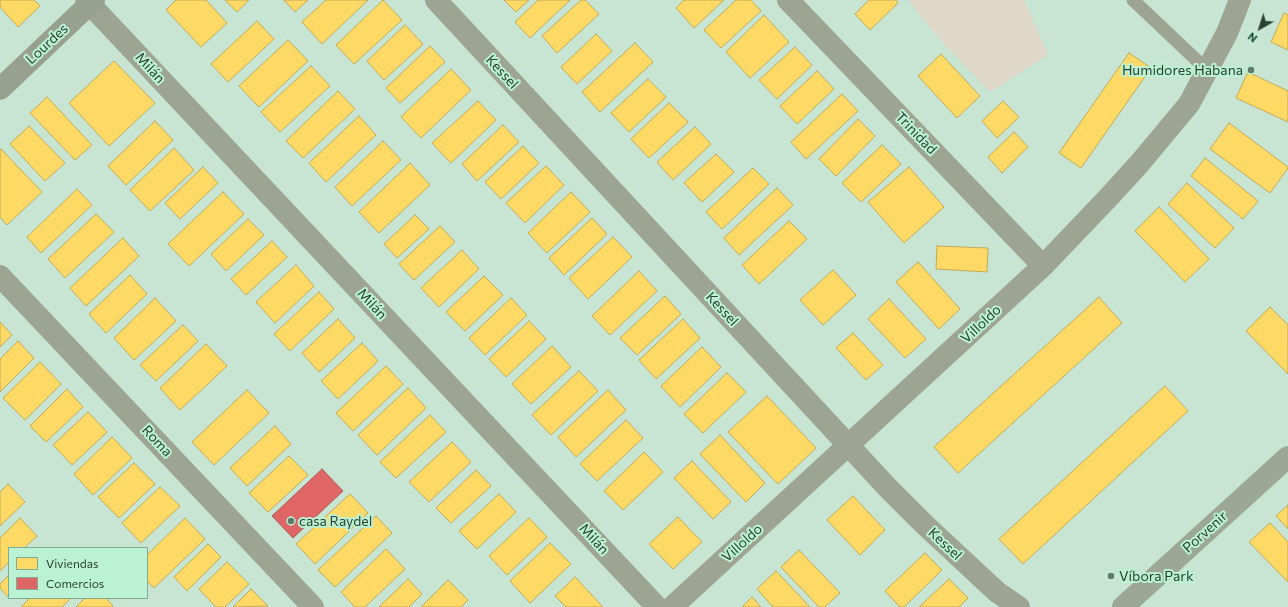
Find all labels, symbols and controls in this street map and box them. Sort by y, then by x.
north arrow [1240,8,1280,48]
street label: Lourdes [22,20,72,68]
text: N [1245,30,1259,45]
street label: Milán [132,49,168,87]
street label: Kessel [482,52,522,92]
place label: Humidores Habana [1122,62,1243,78]
marker: Humidores Habana [1246,65,1256,75]
street label: Trinidad [892,108,940,158]
street label: Milán [354,285,390,323]
street label: Kessel [702,289,742,329]
street label: Villoldo [957,301,1005,347]
street label: Roma [138,422,176,460]
street label: Porvenir [1179,508,1231,556]
place label: casa Raydel [299,513,372,529]
marker: casa Raydel [286,516,296,526]
street label: Milán [576,520,612,558]
street label: Villoldo [718,520,766,566]
street label: Kessel [925,524,965,564]
legend [8,547,148,599]
text: Viviendas [46,556,98,570]
place label: Víbora Park [1119,568,1193,584]
marker: Víbora Park [1106,571,1116,581]
text: Comercios [46,576,104,590]

